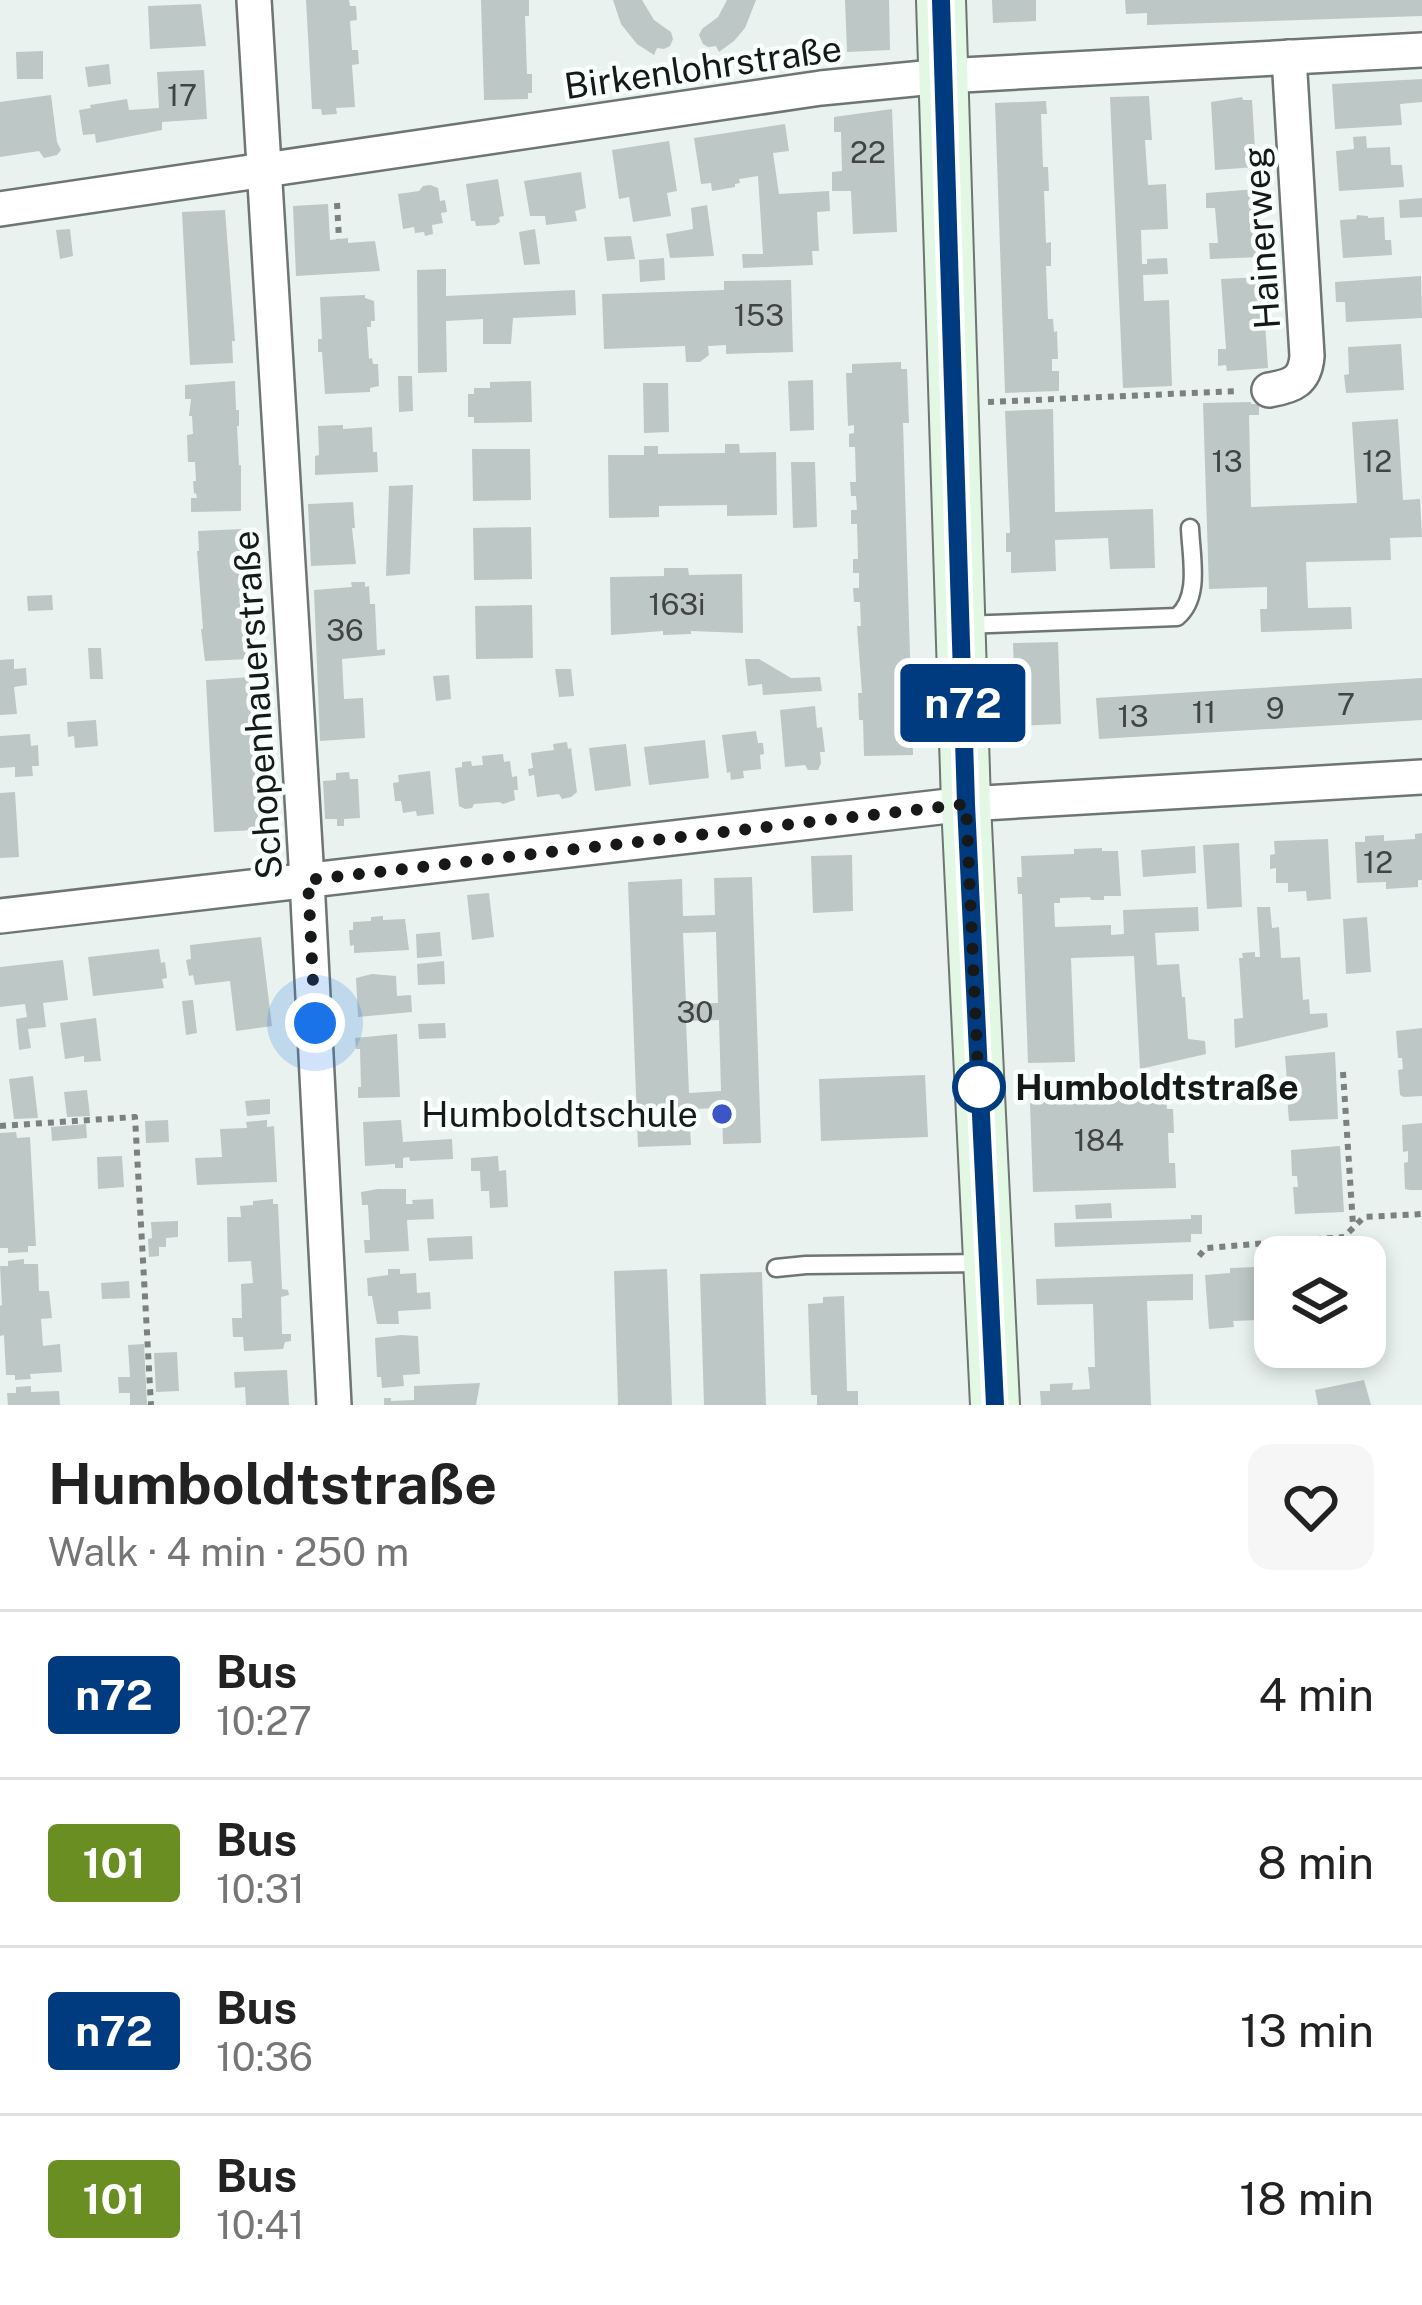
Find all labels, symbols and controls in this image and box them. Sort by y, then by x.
street label: Birkenlohrstraße [562,27,844,107]
house number: 17 [167,77,197,113]
house number: 22 [850,134,886,170]
street label: Hainerweg [1234,145,1288,331]
house number: 153 [734,297,784,333]
house number: 13 [1211,443,1243,479]
house number: 12 [1362,443,1392,479]
street label: Schopenhauerstraße [224,529,290,881]
house number: 163i [648,586,706,622]
house number: 36 [326,612,364,648]
line badge: n72 [894,664,1032,742]
text: n72 [924,678,1002,727]
house number: 7 [1337,686,1355,722]
house number: 9 [1266,690,1284,726]
house number: 11 [1192,694,1216,730]
house number: 13 [1117,698,1149,734]
house number: 12 [1363,844,1393,880]
your location [285,993,345,1053]
house number: 30 [676,994,714,1030]
marker: Humboldtstraße [954,1062,1004,1112]
place label: Humboldtstraße [1015,1066,1299,1108]
place label: Humboldtschule [421,1093,698,1135]
marker: Humboldtschule [709,1101,735,1127]
house number: 184 [1074,1122,1124,1158]
map controls [1254,1236,1386,1368]
button: layers [1254,1236,1386,1368]
button: heart [1248,1444,1374,1570]
text: Humboldtstraße [48,1450,497,1517]
text: Walk · 4 min · 250 m [48,1529,409,1575]
text: Bus [216,1645,297,1698]
text: 4 min [1258,1668,1374,1721]
text: n72 [75,1670,153,1719]
text: 10:27 [216,1698,312,1744]
text: Bus [216,1813,297,1866]
text: 8 min [1258,1836,1374,1889]
text: 101 [82,1838,146,1887]
text: 10:31 [216,1866,305,1912]
text: Bus [216,1981,297,2034]
text: 13 min [1240,2004,1374,2057]
text: n72 [75,2006,153,2055]
text: 10:36 [216,2034,313,2080]
text: Bus [216,2149,297,2202]
text: 18 min [1239,2172,1374,2225]
text: 101 [82,2174,146,2223]
text: 10:41 [216,2202,305,2248]

